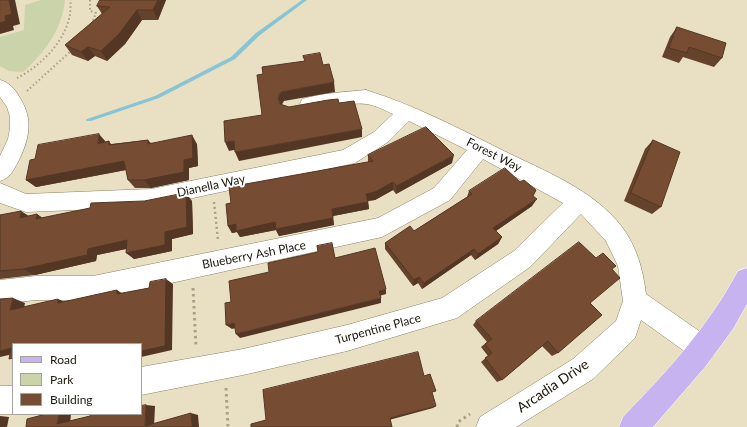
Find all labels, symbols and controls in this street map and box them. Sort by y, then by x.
street label: Forest Way [464,135,524,175]
street label: Dianella Way [176,172,246,200]
street label: Blueberry Ash Place [201,238,307,272]
street label: Turpentine Place [334,311,422,347]
legend [12,343,142,415]
text: Road [50,352,77,367]
street label: Arcadia Drive [514,356,592,416]
text: Park [50,372,73,387]
text: Building [50,392,93,407]

